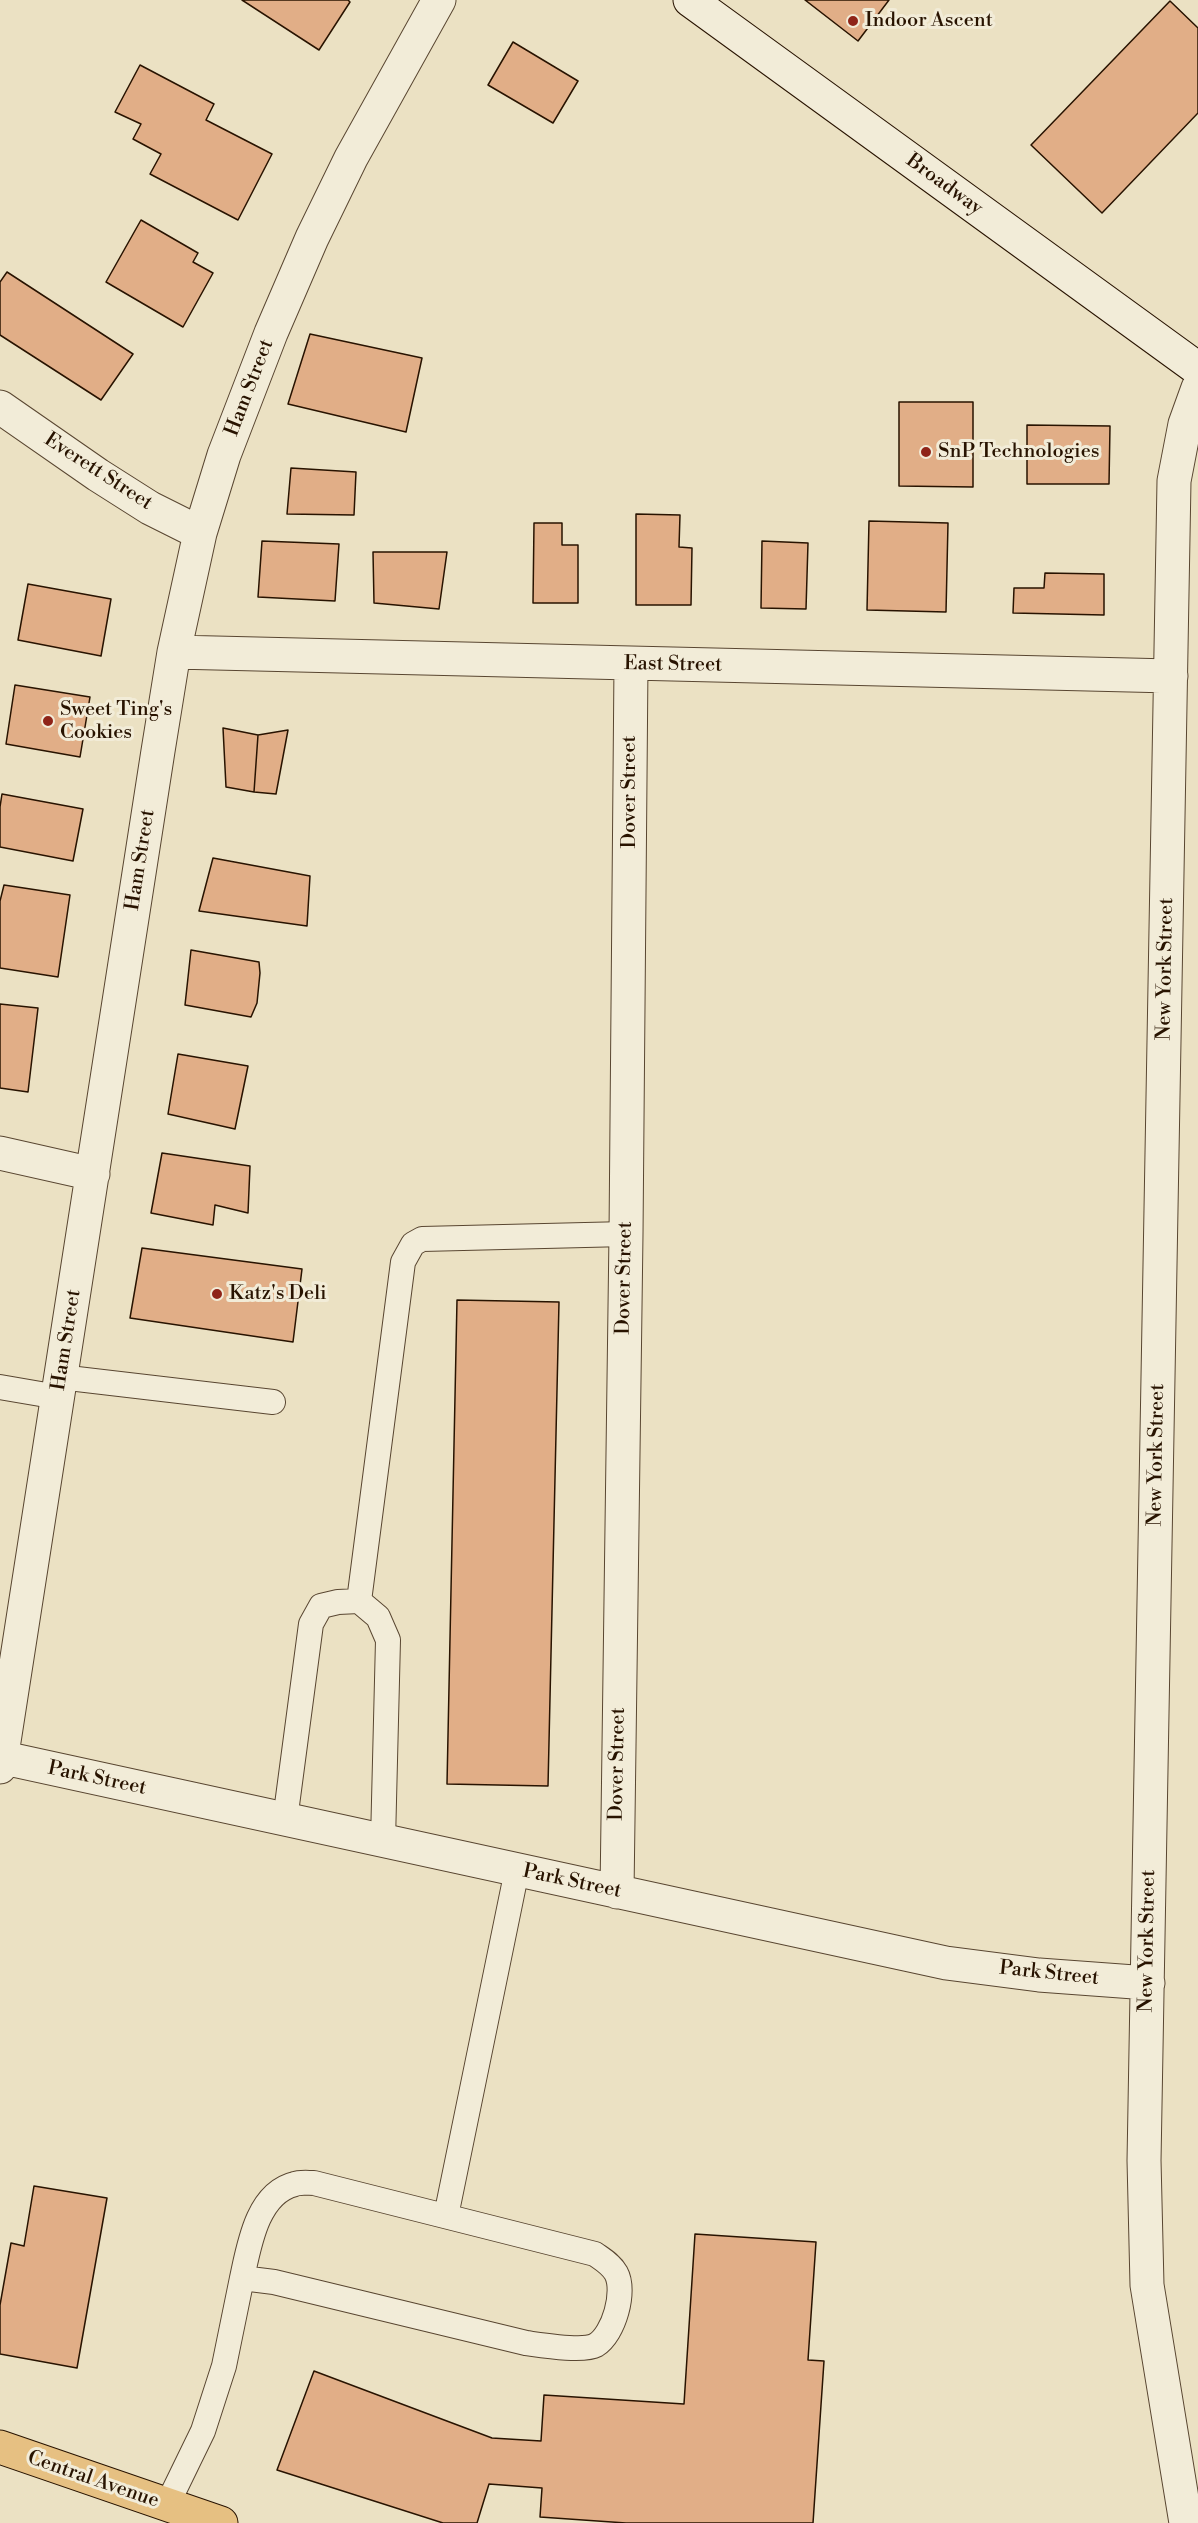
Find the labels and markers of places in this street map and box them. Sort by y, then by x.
place label: Indoor Ascent [865,9,993,33]
marker: Indoor Ascent [846,14,860,28]
place label: SnP Technologies [938,440,1100,464]
marker: SnP Technologies [919,445,933,459]
place label: Sweet Ting's Cookies [60,698,172,745]
marker: Sweet Ting's Cookies [41,714,55,728]
place label: Katz's Deli [229,1282,327,1306]
marker: Katz's Deli [210,1287,224,1301]

